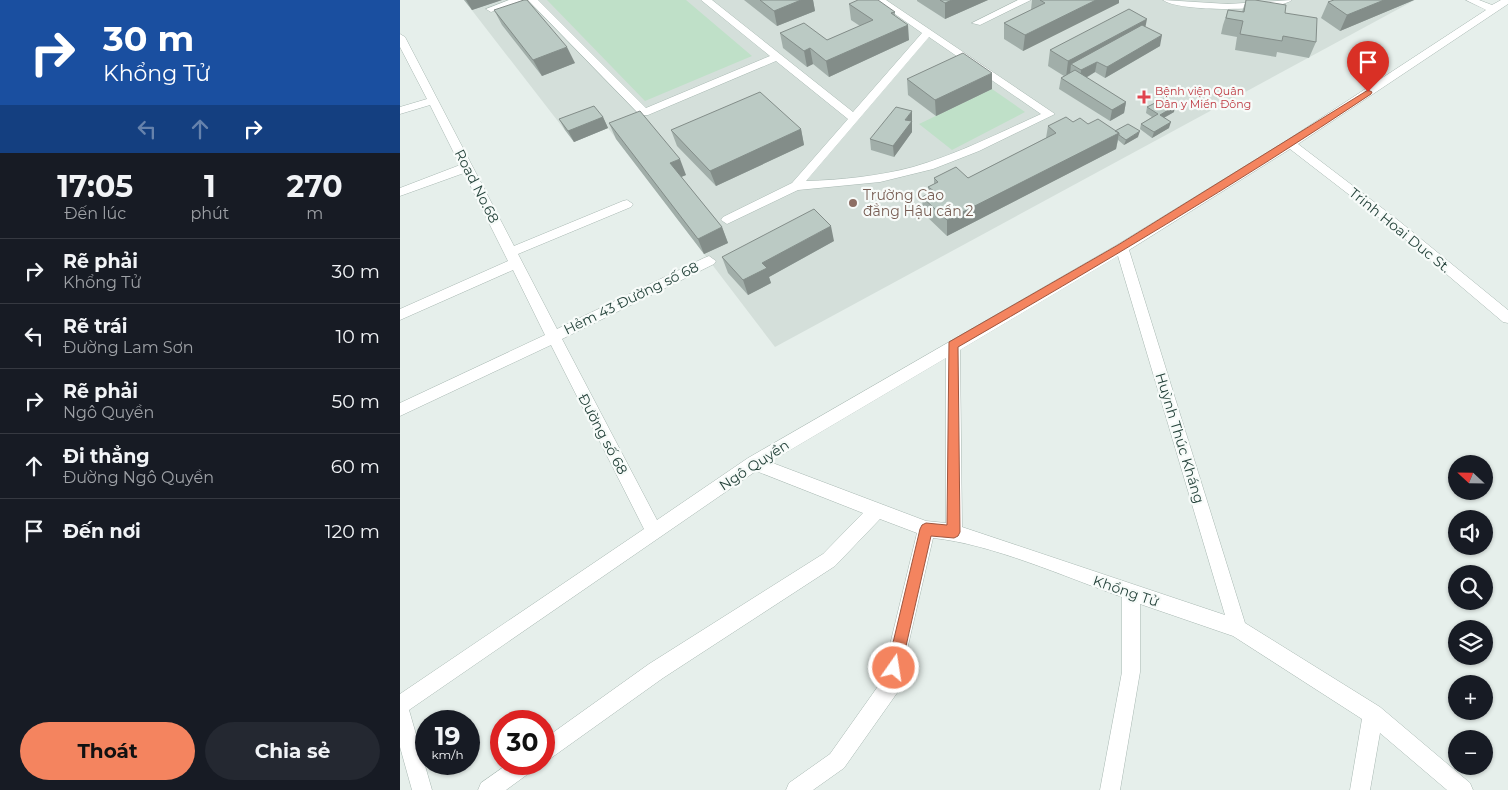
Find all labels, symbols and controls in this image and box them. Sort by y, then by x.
text: 30 m [103,17,194,60]
icon: right [20,20,85,85]
pin [1347,41,1389,92]
icon: arrive [1354,48,1382,76]
text: Khổng Tử [103,60,210,87]
place label: Bệnh viện Quân Dân y Miền Đông [1155,84,1251,111]
marker: Bệnh viện Quân Dân y Miền Đông [1137,90,1151,104]
icon: left [133,115,161,143]
icon: ahead [186,115,214,143]
icon: right [239,115,267,143]
street label: Road No.68 [451,146,503,226]
text: 17:05 [57,168,133,205]
text: 1 [204,168,216,205]
text: 270 [287,168,343,205]
street label: Trinh Hoai Duc St. [1346,184,1454,276]
place label: Trường Cao đẳng Hậu cần 2 [863,186,973,220]
marker: Trường Cao đẳng Hậu cần 2 [847,197,859,209]
text: Đến lúc [64,204,126,223]
text: phút [190,204,229,223]
text: m [306,204,323,223]
text: Rẽ phải [63,250,138,273]
icon: right [20,257,48,285]
street label: Hẻm 43 Đường số 68 [561,257,702,339]
text: 30 m [332,260,380,283]
text: Khổng Tử [63,273,141,292]
text: Rẽ trái [63,315,128,338]
icon: left [20,322,48,350]
text: 10 m [335,325,380,348]
text: Đường Lam Sơn [63,338,194,357]
street label: Huỳnh Thúc Kháng [1151,370,1209,506]
text: Rẽ phải [63,380,138,403]
icon: right [20,387,48,415]
text: 50 m [332,390,380,413]
street label: Đường số 68 [574,390,632,478]
text: Ngô Quyền [63,403,154,422]
street label: Ngô Quyền [716,436,792,494]
text: Đi thẳng [63,445,150,468]
icon: ahead [20,452,48,480]
text: 60 m [331,455,380,478]
north arrow [1448,455,1492,500]
map controls [1448,455,1493,775]
text: Đường Ngô Quyền [63,468,214,487]
button: sound [1448,510,1493,555]
icon: arrive [20,517,48,545]
text: Đến nơi [63,520,141,543]
text: 120 m [325,520,380,543]
button: search [1448,565,1493,610]
street label: Khổng Tử [1091,571,1162,611]
button: layers [1448,620,1493,665]
position arrow [867,641,919,693]
button: + [1448,675,1493,720]
speed limit sign: 30 [490,710,555,775]
text: 19 [435,721,460,751]
button: Thoát [20,722,195,780]
button: Chia sẻ [205,722,380,780]
button: − [1448,730,1493,775]
text: km/h [431,747,464,762]

